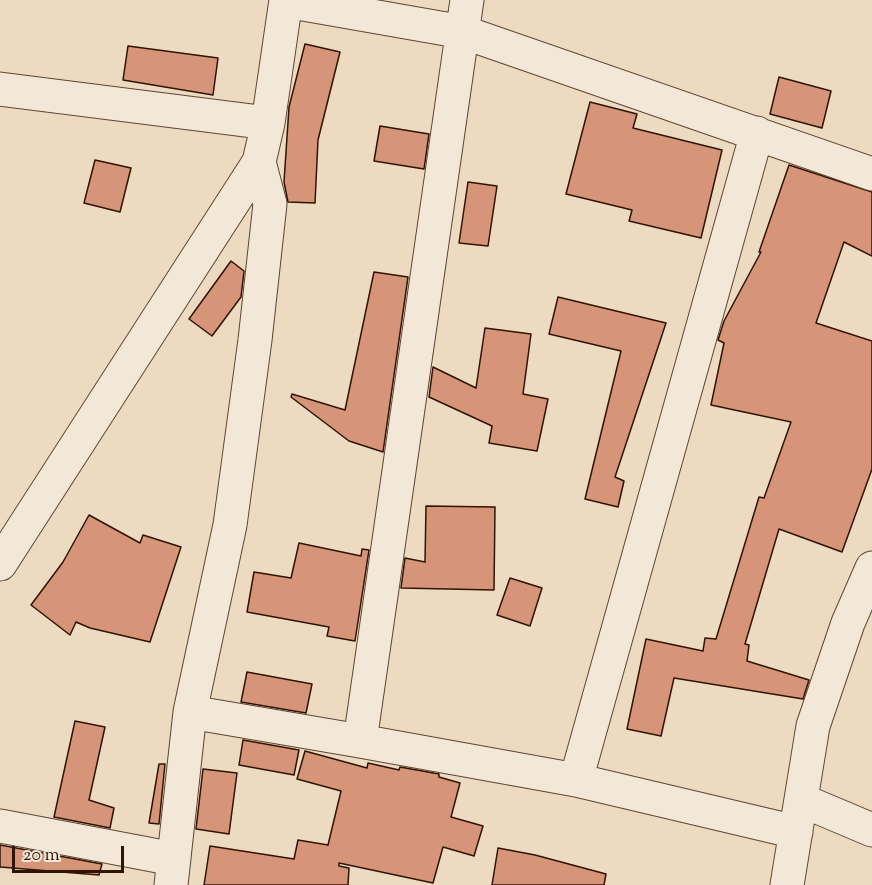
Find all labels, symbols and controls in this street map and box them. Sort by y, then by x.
scale bar [15,834,128,872]
text: 20 m [23,843,60,869]

